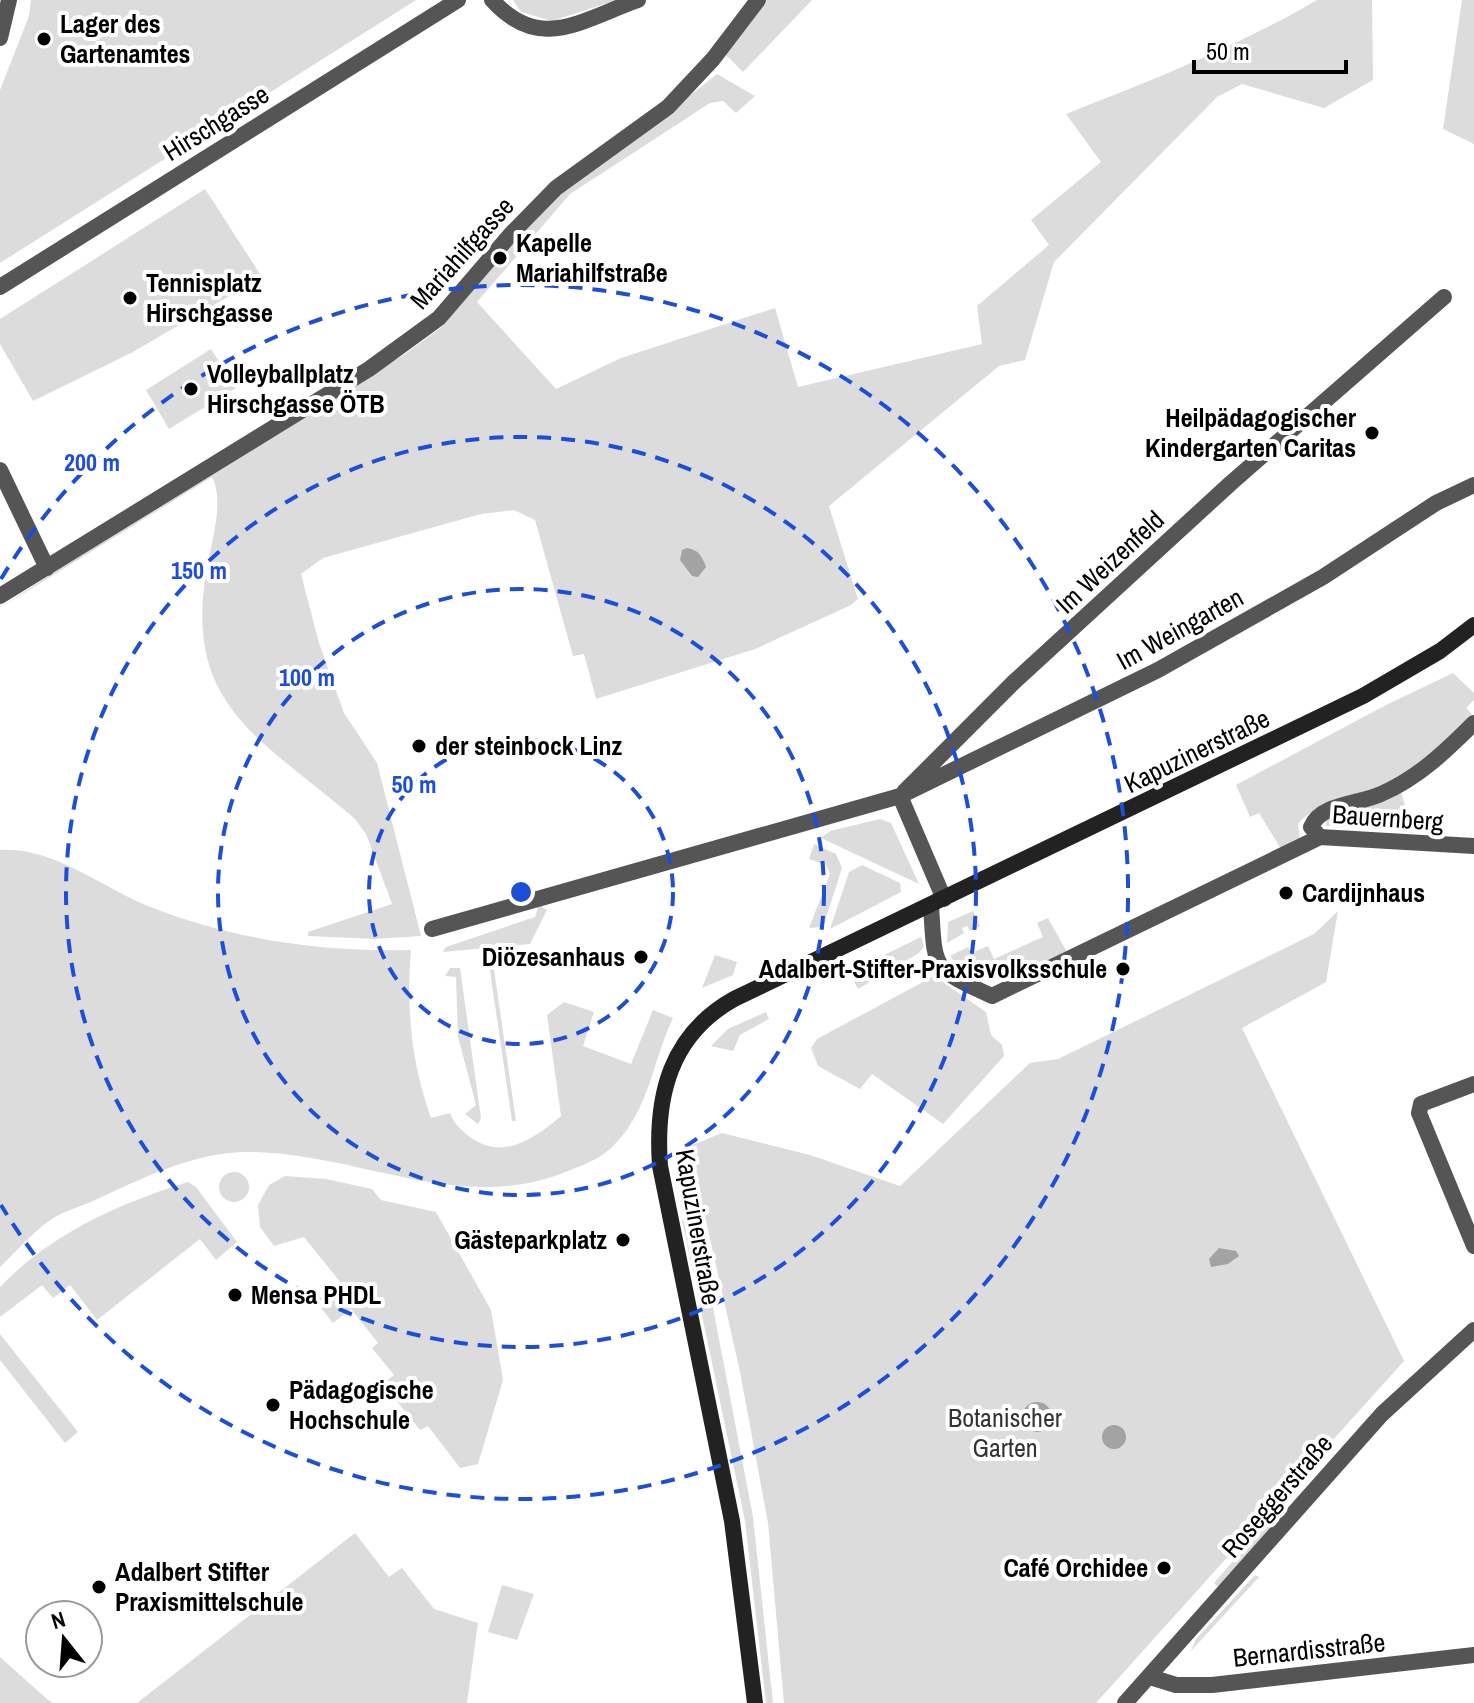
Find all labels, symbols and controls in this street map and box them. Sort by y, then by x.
place label: Lager des Gartenamtes [60,6,190,71]
scale bar [1194,24,1346,74]
marker: Lager des Gartenamtes [35,30,53,48]
text: 50 m [1206,35,1250,67]
street label: Hirschgasse [156,76,275,169]
street label: Mariahilfgasse [402,189,521,316]
place label: Kapelle Mariahilfstraße [516,225,668,290]
marker: Kapelle Mariahilfstraße [491,249,509,267]
place label: Tennisplatz Hirschgasse [146,265,273,330]
marker: Tennisplatz Hirschgasse [121,289,139,307]
place label: Volleyballplatz Hirschgasse ÖTB [207,356,385,421]
marker: Volleyballplatz Hirschgasse ÖTB [182,380,200,398]
place label: Heilpädagogischer Kindergarten Caritas [1145,400,1357,465]
marker: Heilpädagogischer Kindergarten Caritas [1363,424,1381,442]
text: 200 m [64,446,120,478]
street label: Im Weizenfeld [1048,502,1171,621]
text: 150 m [171,554,227,586]
street label: Im Weingarten [1110,579,1249,678]
text: 100 m [279,661,335,693]
street label: Kapuzinerstraße [1118,700,1275,801]
place label: der steinbock Linz [435,728,623,763]
marker: der steinbock Linz [410,737,428,755]
text: 50 m [392,768,436,800]
street label: Bauernberg [1331,796,1445,839]
place label: Cardijnhaus [1302,875,1425,910]
centre of rings [507,878,535,906]
marker: Cardijnhaus [1277,884,1295,902]
place label: Diözesanhaus [482,939,625,974]
marker: Diözesanhaus [632,948,650,966]
place label: Adalbert-Stifter-Praxisvolksschule [759,951,1107,986]
marker: Adalbert-Stifter-Praxisvolksschule [1114,960,1132,978]
street label: Kapuzinerstraße [668,1146,729,1308]
place label: Gästeparkplatz [454,1222,607,1257]
marker: Gästeparkplatz [614,1231,632,1249]
place label: Mensa PHDL [251,1277,381,1312]
marker: Mensa PHDL [226,1286,244,1304]
place label: Pädagogische Hochschule [289,1372,434,1437]
marker: Pädagogische Hochschule [264,1396,282,1414]
park label: Botanischer Garten [948,1400,1062,1465]
street label: Roseggerstraße [1213,1427,1340,1565]
place label: Café Orchidee [1003,1550,1148,1585]
place label: Adalbert Stifter Praxismittelschule [115,1554,303,1619]
marker: Café Orchidee [1155,1559,1173,1577]
marker: Adalbert Stifter Praxismittelschule [90,1578,108,1596]
north arrow [24,1599,104,1679]
text: N [48,1604,69,1636]
street label: Bernardisstraße [1231,1624,1387,1675]

